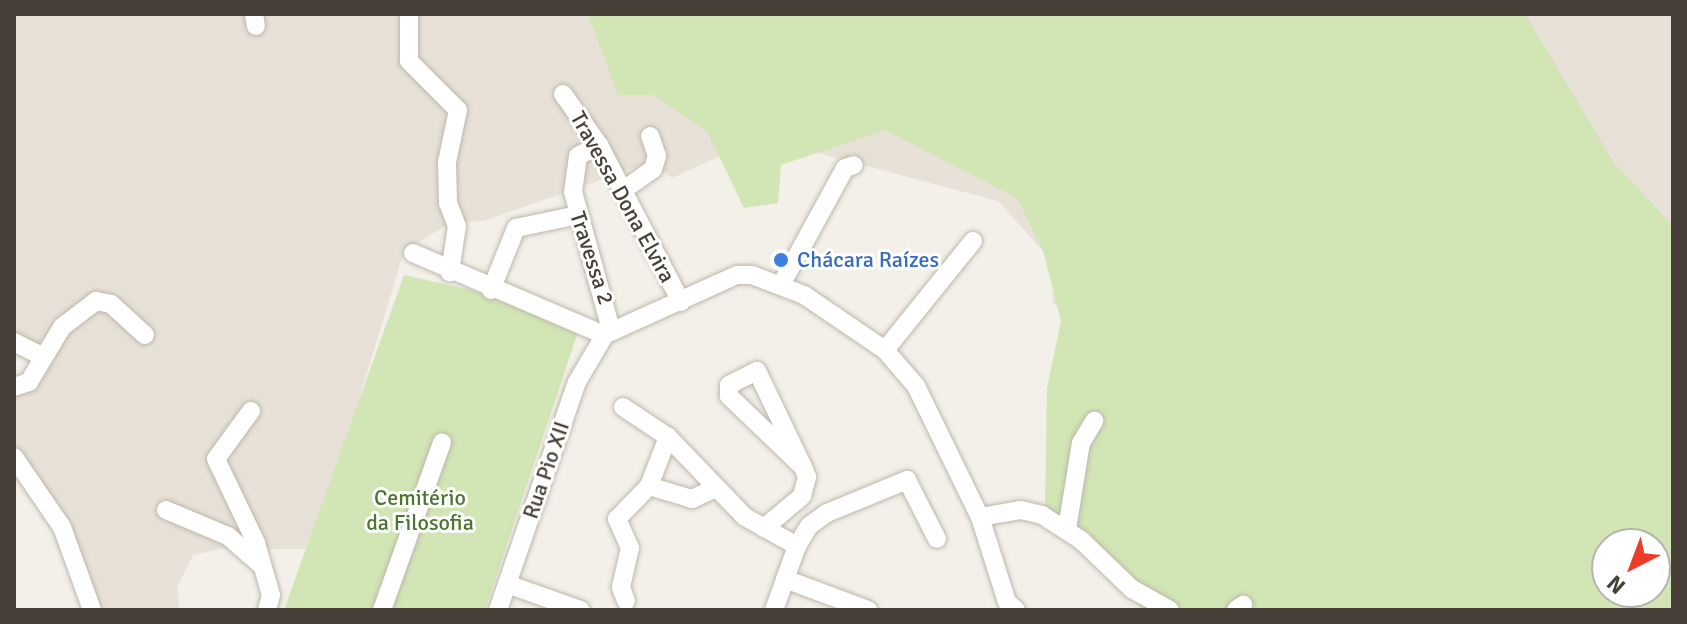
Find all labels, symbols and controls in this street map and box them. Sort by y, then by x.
street label: Travessa Dona Elvira [565,107,681,287]
street label: Travessa 2 [565,208,619,308]
place label: Chácara Raízes [797,247,939,273]
marker: Chácara Raízes [772,251,790,269]
street label: Rua Pio XII [517,418,575,522]
park label: Cemitério da Filosofia [366,484,474,536]
north arrow [1591,528,1671,608]
text: N [1601,570,1631,600]

